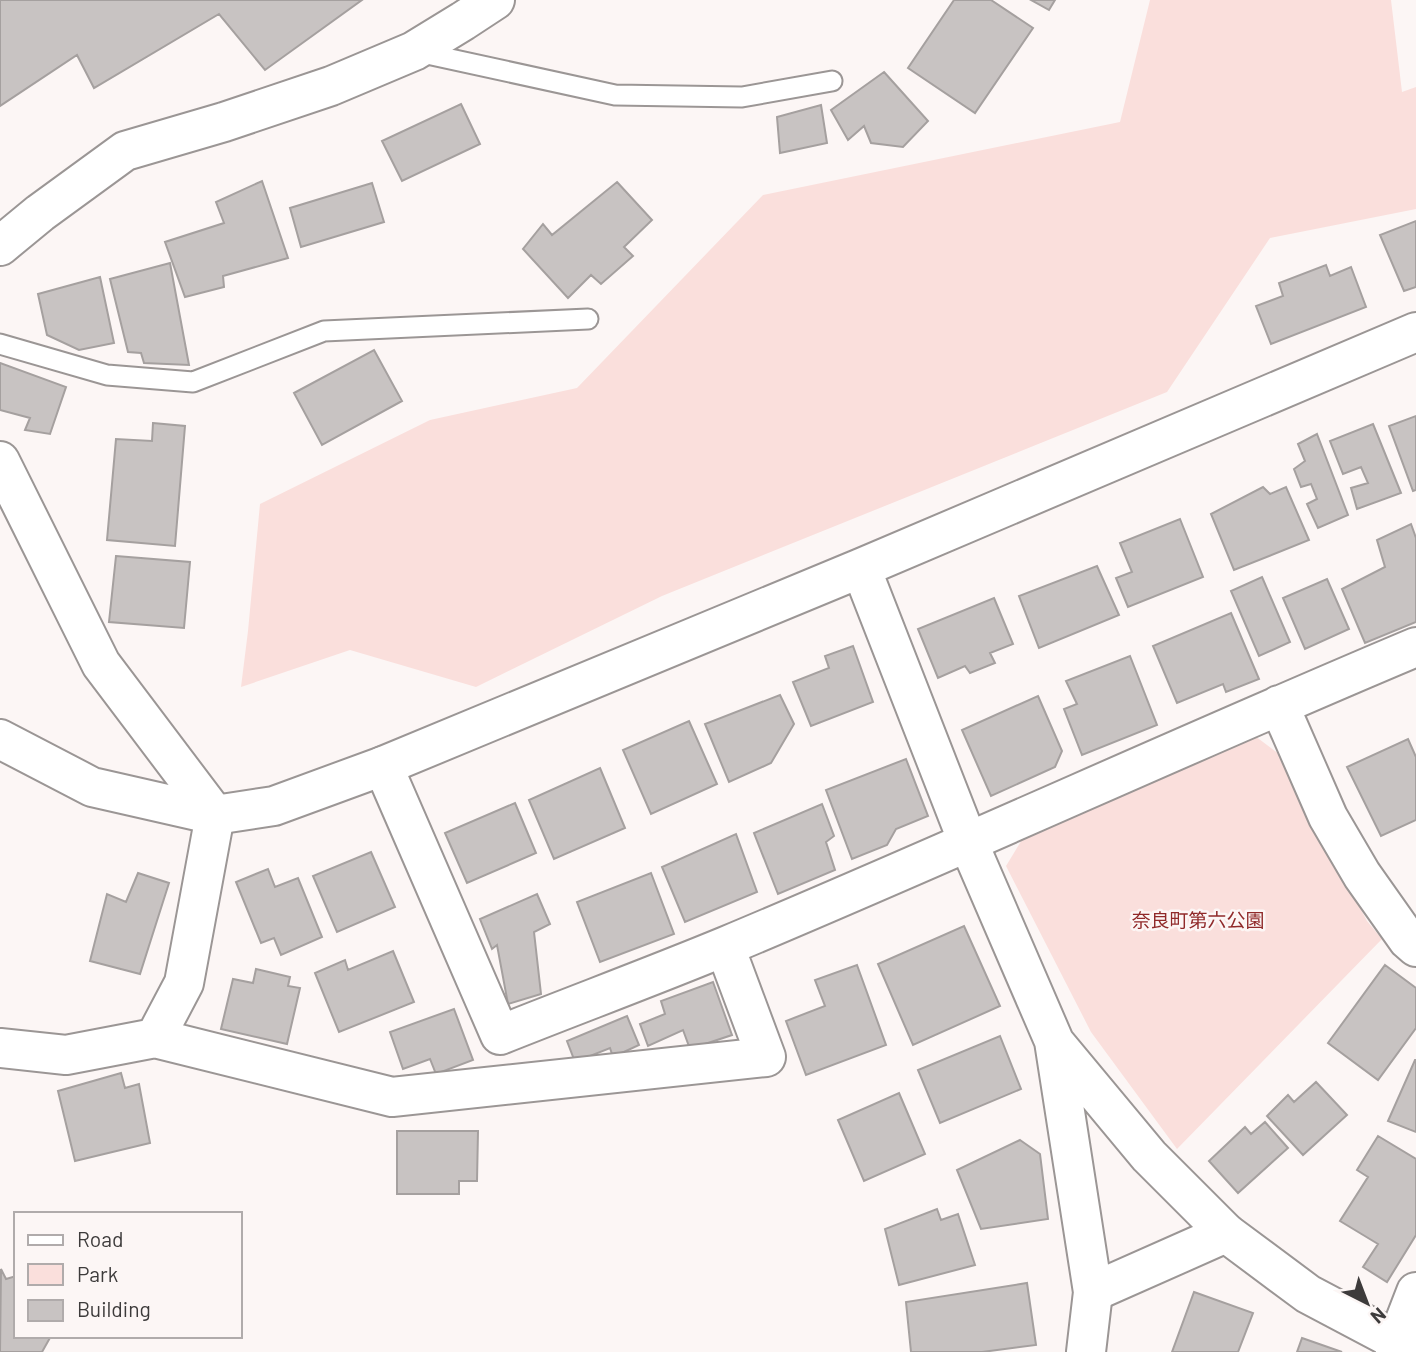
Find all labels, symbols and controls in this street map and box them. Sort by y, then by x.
park label: 奈良町第六公園 [1131,908,1265,931]
legend [14,1212,242,1338]
text: Road [77,1226,123,1251]
text: Park [77,1261,118,1286]
north arrow [1332,1268,1402,1338]
text: Building [77,1296,151,1321]
text: N [1366,1303,1391,1329]

